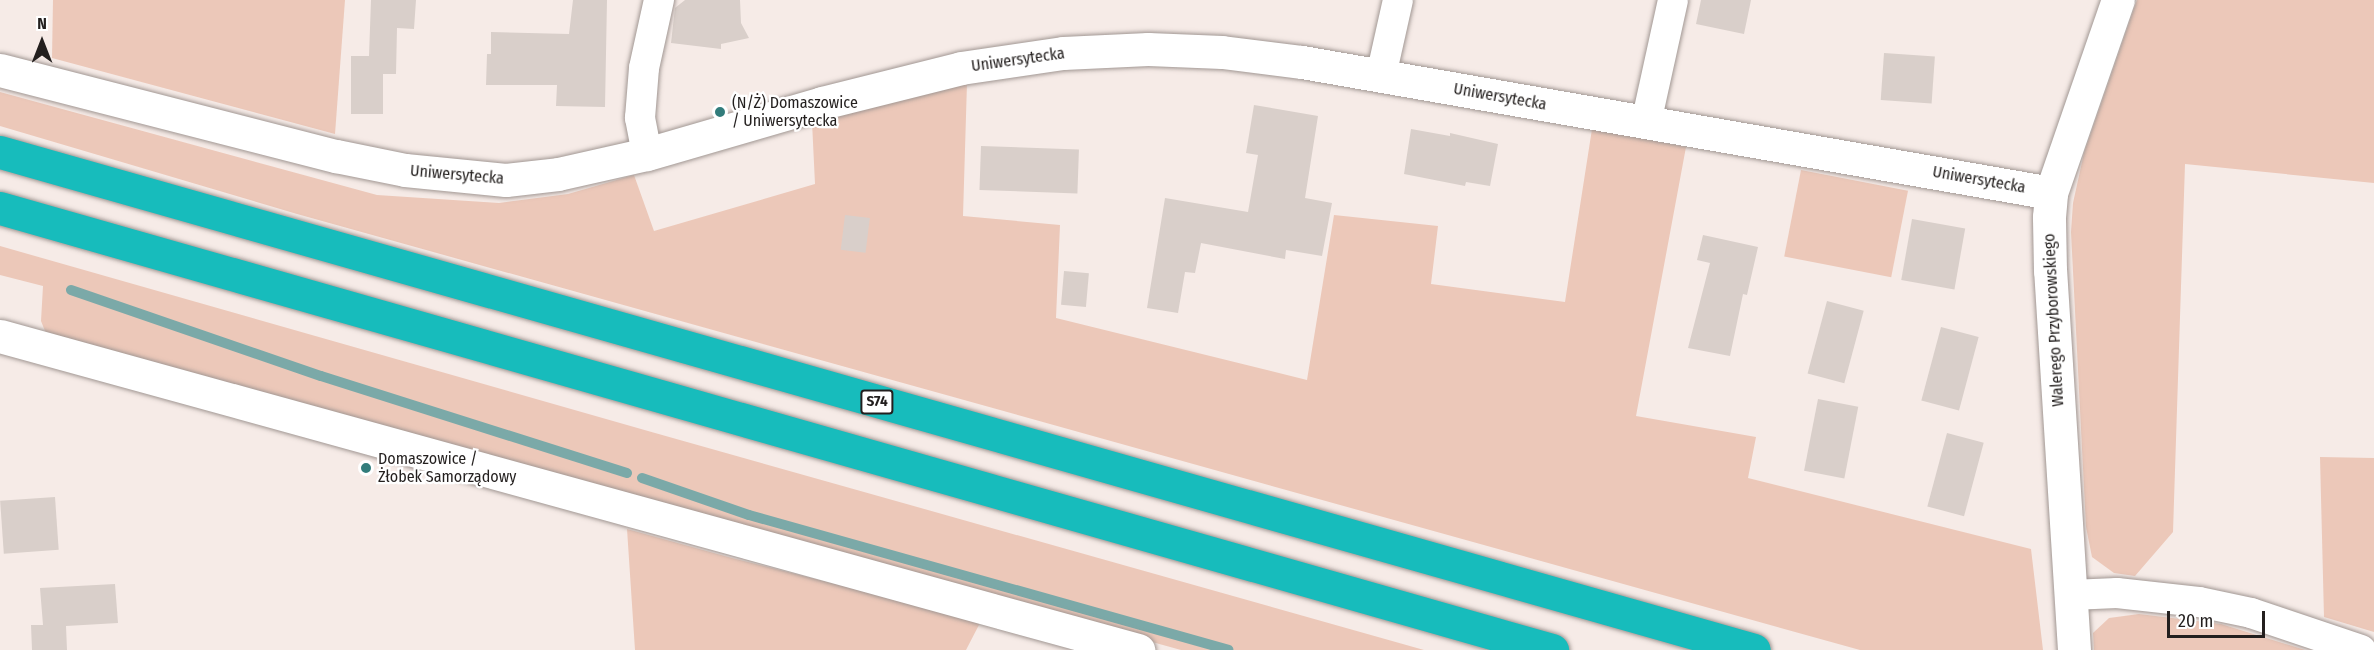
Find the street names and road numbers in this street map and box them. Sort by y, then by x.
street label: Uniwersytecka [970,44,1066,76]
street label: Uniwersytecka [1452,79,1548,115]
street label: Uniwersytecka [409,161,505,189]
street label: Uniwersytecka [1931,162,2027,198]
street label: Walerego Przyborowskiego [2040,233,2068,407]
road number: S74 [859,390,895,414]

